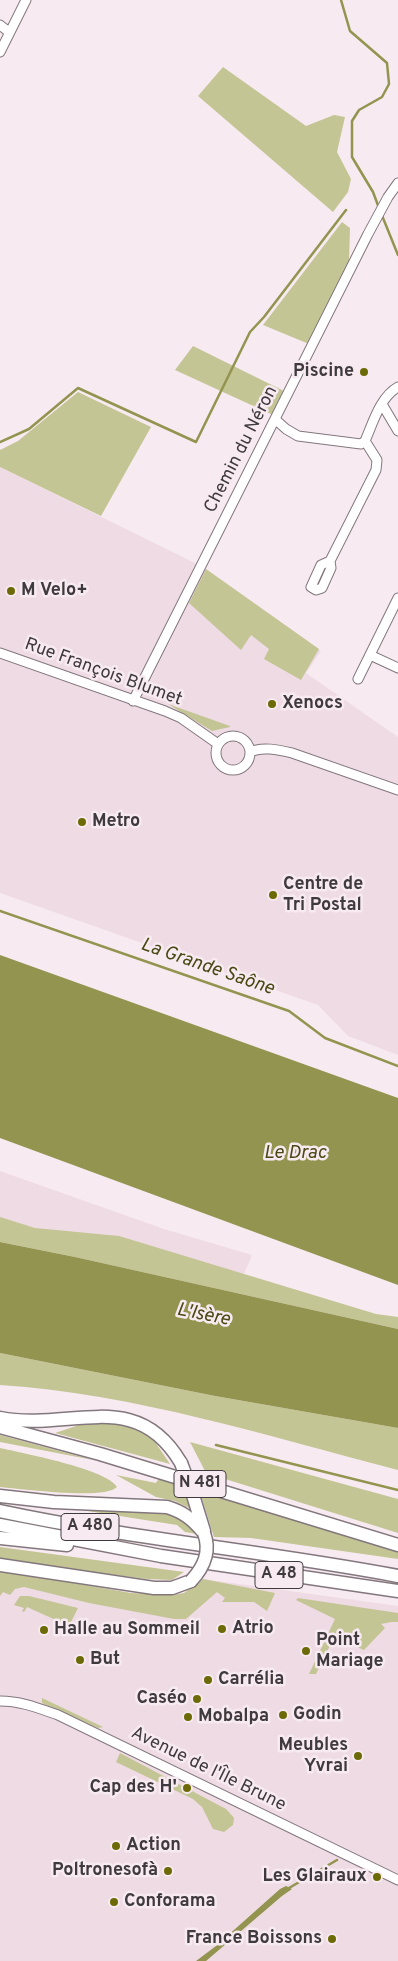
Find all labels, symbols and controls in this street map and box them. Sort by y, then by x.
place label: Piscine [293,361,354,383]
marker: Piscine [358,366,370,378]
street label: Chemin du Néron [201,383,283,517]
place label: M Velo+ [21,580,88,602]
marker: M Velo+ [5,585,17,597]
street label: Rue François Blumet [21,634,185,712]
place label: Xenocs [282,693,343,715]
marker: Xenocs [266,698,278,710]
place label: Metro [92,811,140,833]
marker: Metro [76,816,88,828]
place label: Centre de Tri Postal [283,874,363,916]
marker: Centre de Tri Postal [267,889,279,901]
water label: La Grande Saône [137,935,277,1001]
water label: Le Drac [264,1143,326,1165]
water label: L'Isère [175,1300,231,1332]
road number: N 481 [174,1470,226,1498]
road number: A 480 [61,1514,119,1540]
road number: A 48 [255,1562,303,1588]
place label: Atrio [232,1618,274,1640]
place label: Halle au Sommeil [54,1619,200,1641]
marker: Atrio [216,1623,228,1635]
marker: Halle au Sommeil [38,1624,50,1636]
place label: Point Mariage [316,1630,384,1672]
marker: Point Mariage [300,1645,312,1657]
place label: But [90,1649,120,1671]
marker: But [74,1654,86,1666]
place label: Carrélia [218,1669,284,1691]
marker: Carrélia [202,1674,214,1686]
place label: Caséo [137,1688,187,1710]
marker: Caséo [191,1693,203,1705]
place label: Godin [293,1704,342,1726]
place label: Mobalpa [198,1706,269,1728]
marker: Godin [277,1709,289,1721]
marker: Mobalpa [182,1711,194,1723]
street label: Avenue de l'Île Brune [127,1723,289,1817]
place label: Meubles Yvrai [278,1735,348,1778]
marker: Meubles Yvrai [352,1750,364,1762]
place label: Cap des H' [89,1777,177,1799]
marker: Cap des H' [181,1782,193,1794]
place label: Action [126,1835,181,1857]
marker: Action [110,1840,122,1852]
place label: Poltronesofà [52,1860,158,1882]
marker: Poltronesofà [162,1865,174,1877]
place label: Les Glairaux [263,1866,367,1888]
marker: Les Glairaux [371,1871,383,1883]
place label: Conforama [124,1891,216,1913]
marker: Conforama [108,1896,120,1908]
place label: France Boissons [186,1928,322,1950]
marker: France Boissons [326,1933,338,1945]

